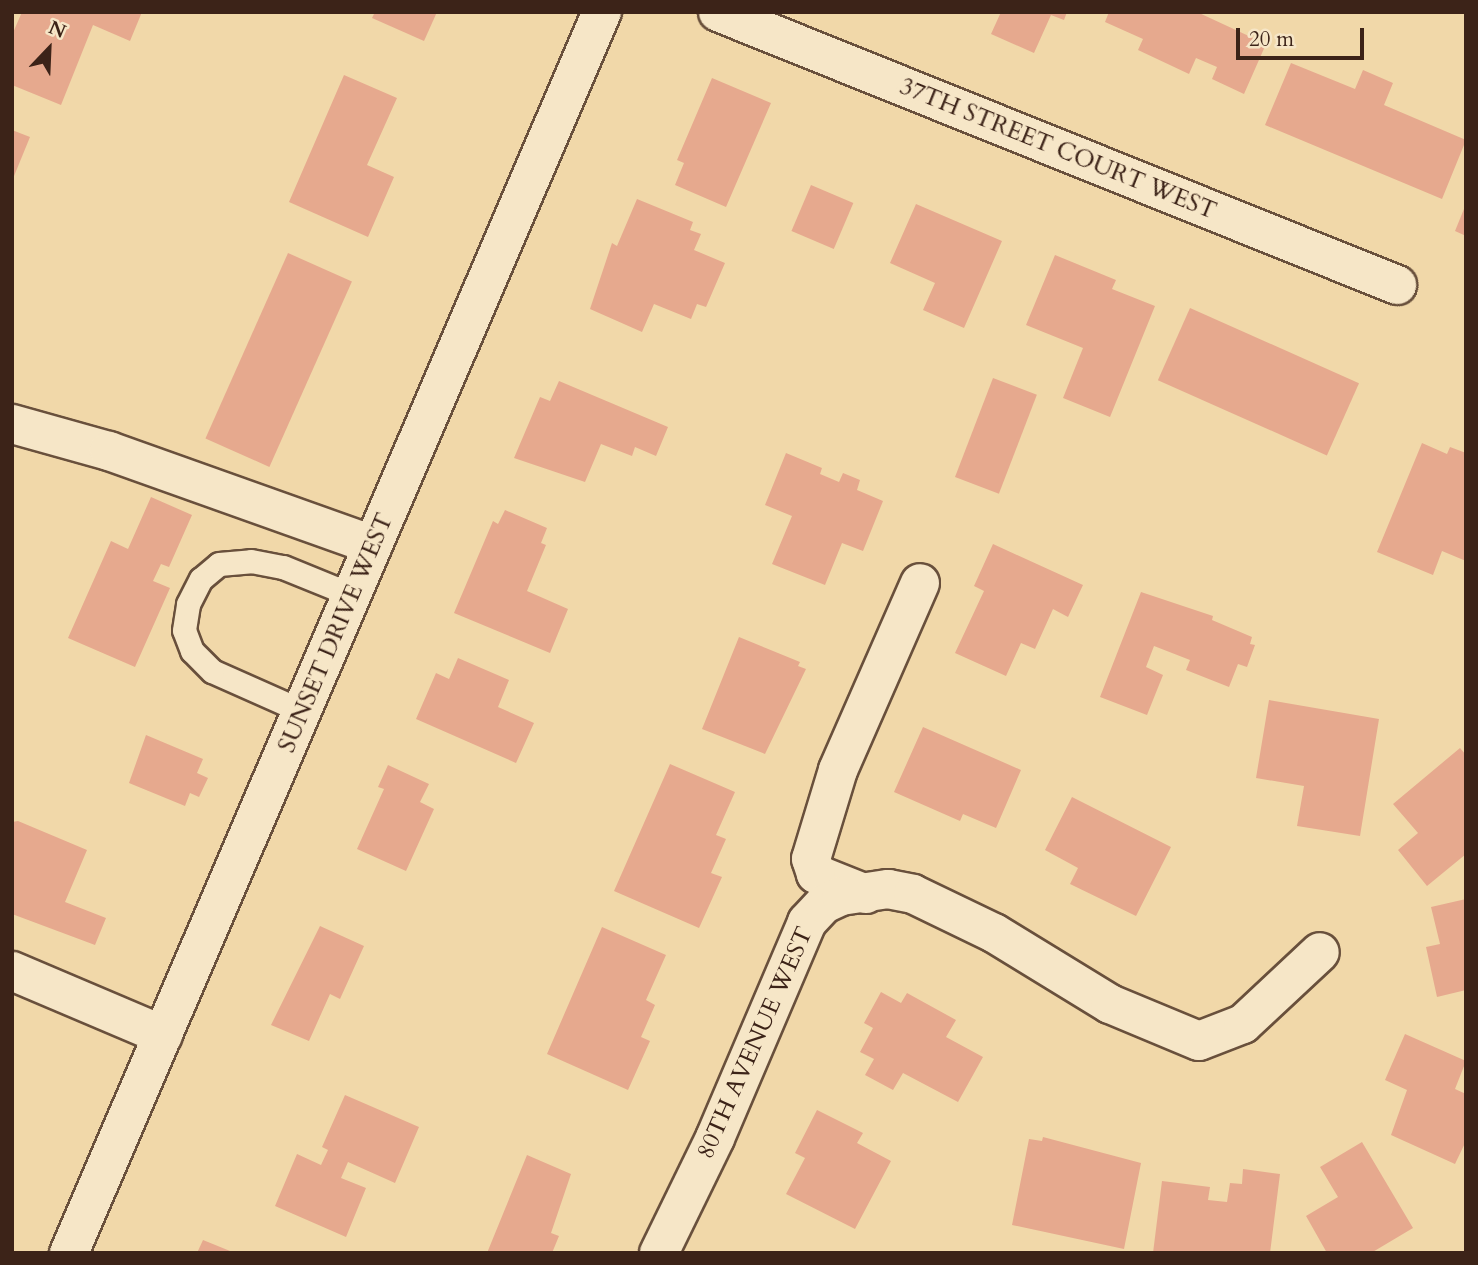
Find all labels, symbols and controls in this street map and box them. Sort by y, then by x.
north arrow [14,14,84,84]
text: N [45,14,70,45]
scale bar [1240,14,1368,58]
text: 20 m [1249,25,1294,54]
street label: 37TH STREET COURT WEST [895,72,1221,226]
street label: SUNSET DRIVE WEST [273,509,399,757]
street label: 80TH AVENUE WEST [691,923,819,1163]

